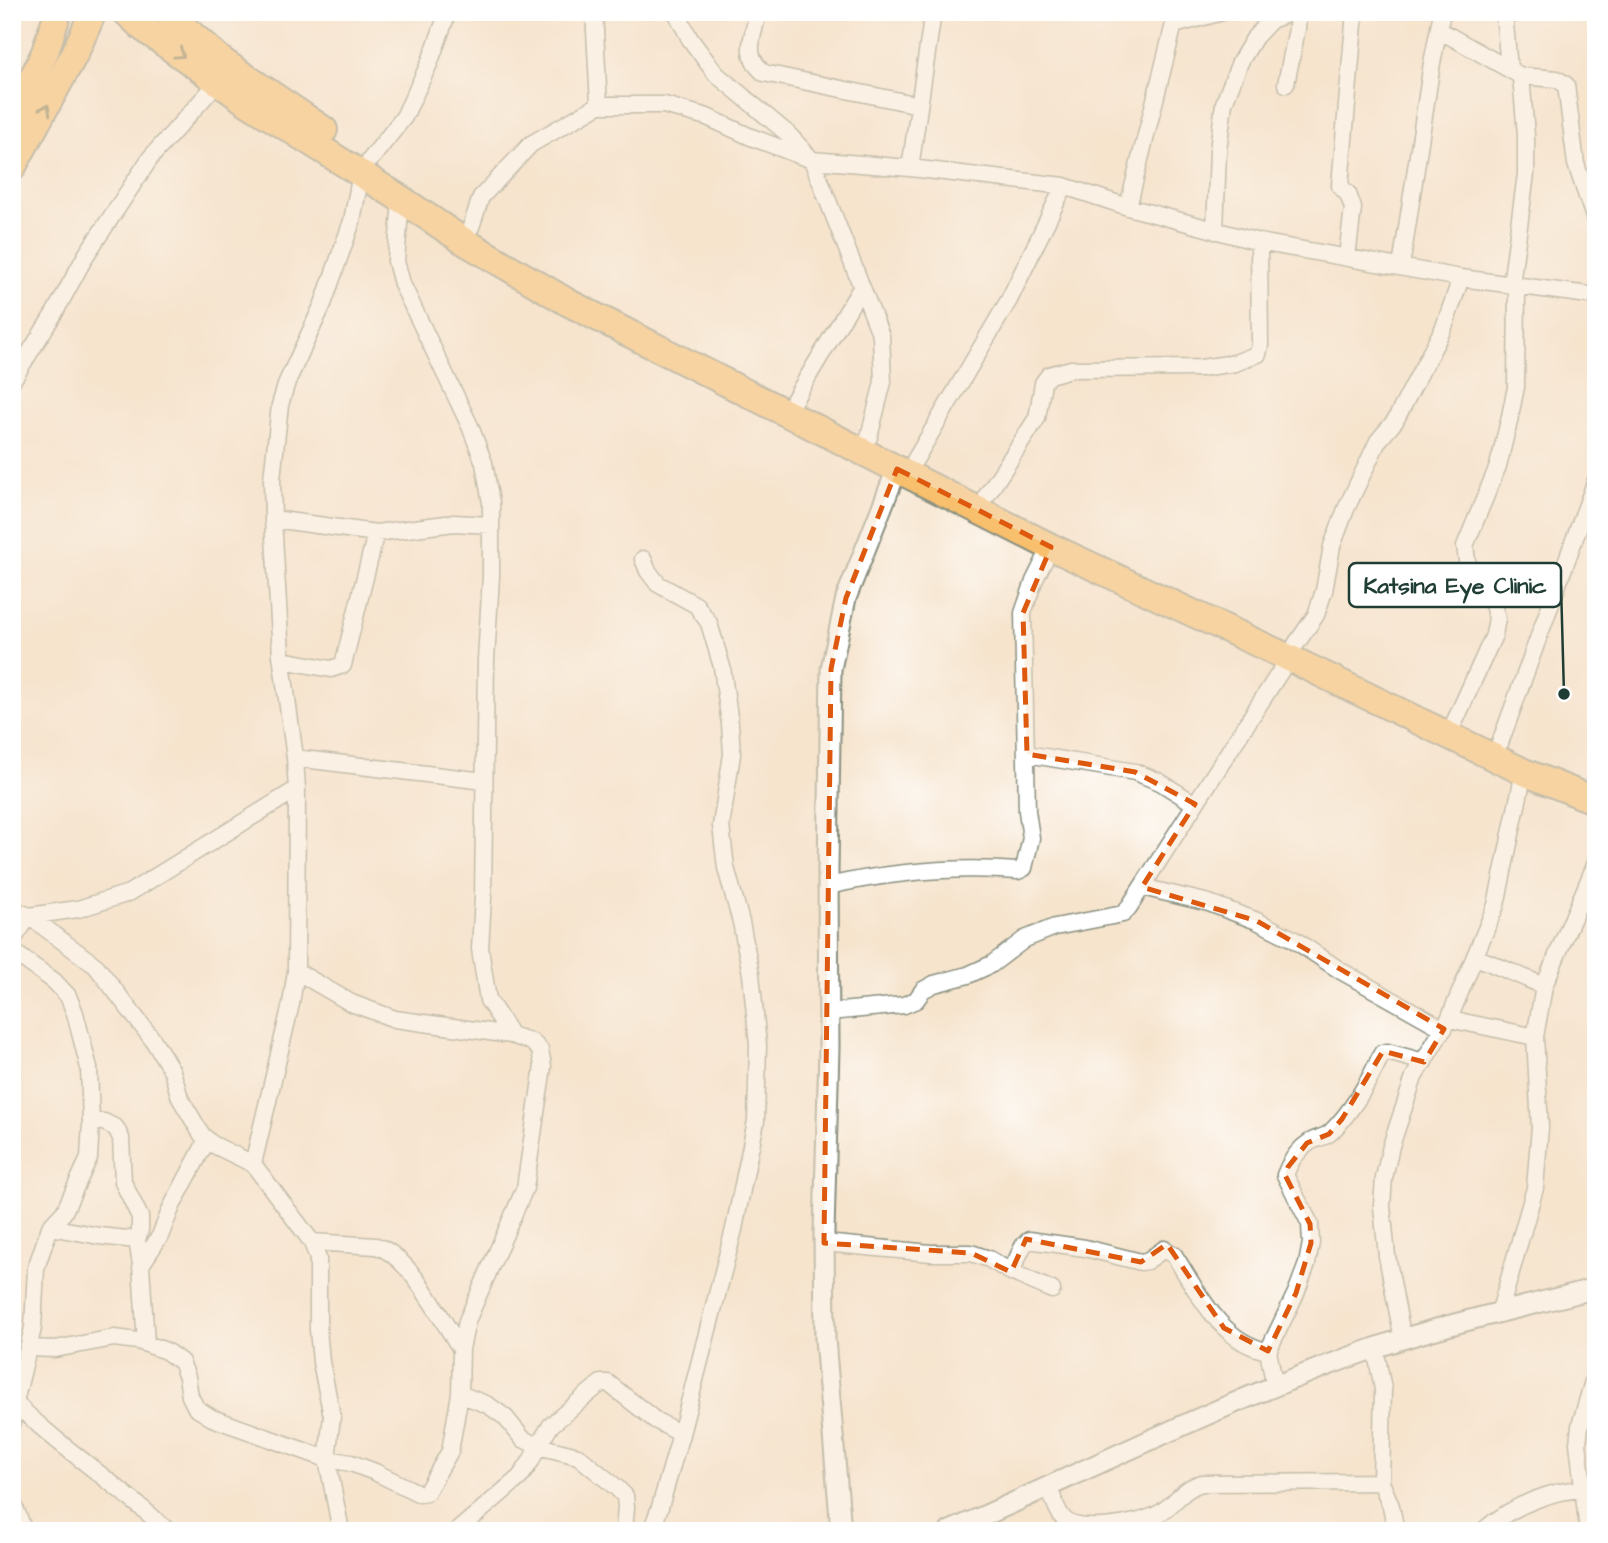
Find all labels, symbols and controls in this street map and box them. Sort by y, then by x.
one-way arrow [172,46,185,58]
one-way arrow [37,104,51,116]
callout: Katsina Eye Clinic [1349,563,1561,607]
text: Katsina Eye Clinic [1363,570,1547,604]

